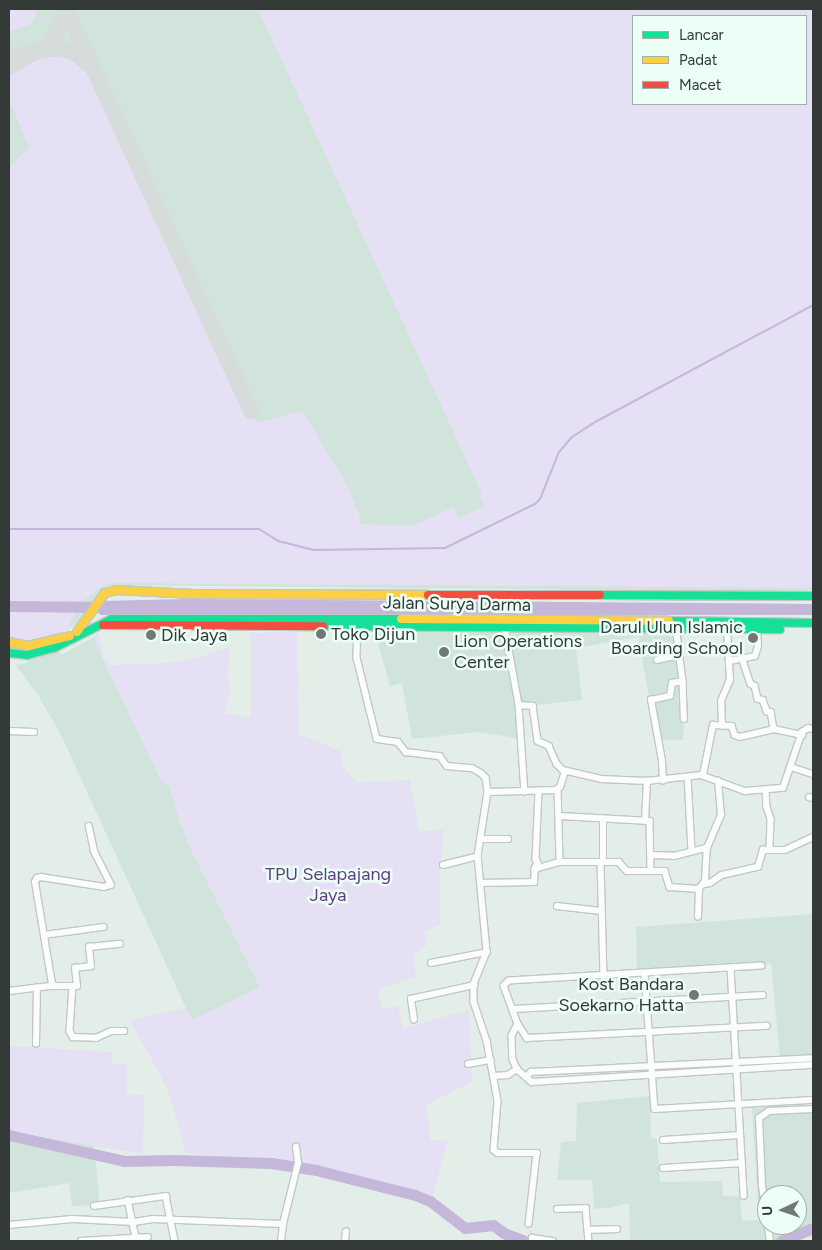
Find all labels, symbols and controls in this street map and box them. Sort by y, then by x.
legend [632,15,807,105]
text: Lancar [679,26,724,44]
text: Padat [679,51,717,69]
text: Macet [679,76,721,94]
street label: Jalan Surya Darma [383,592,531,616]
place label: Darul Ulun Islamic Boarding School [600,617,743,660]
place label: Toko Dijun [331,623,415,645]
place label: Dik Jaya [161,624,227,646]
marker: Toko Dijun [315,628,327,640]
marker: Dik Jaya [145,629,157,641]
place label: Lion Operations Center [454,631,582,674]
marker: Darul Ulun Islamic Boarding School [747,632,759,644]
marker: Lion Operations Center [438,646,450,658]
park label: TPU Selapajang Jaya [265,864,391,906]
place label: Kost Bandara Soekarno Hatta [559,974,684,1016]
marker: Kost Bandara Soekarno Hatta [688,989,700,1001]
north arrow [757,1185,807,1235]
text: U [759,1205,776,1216]

